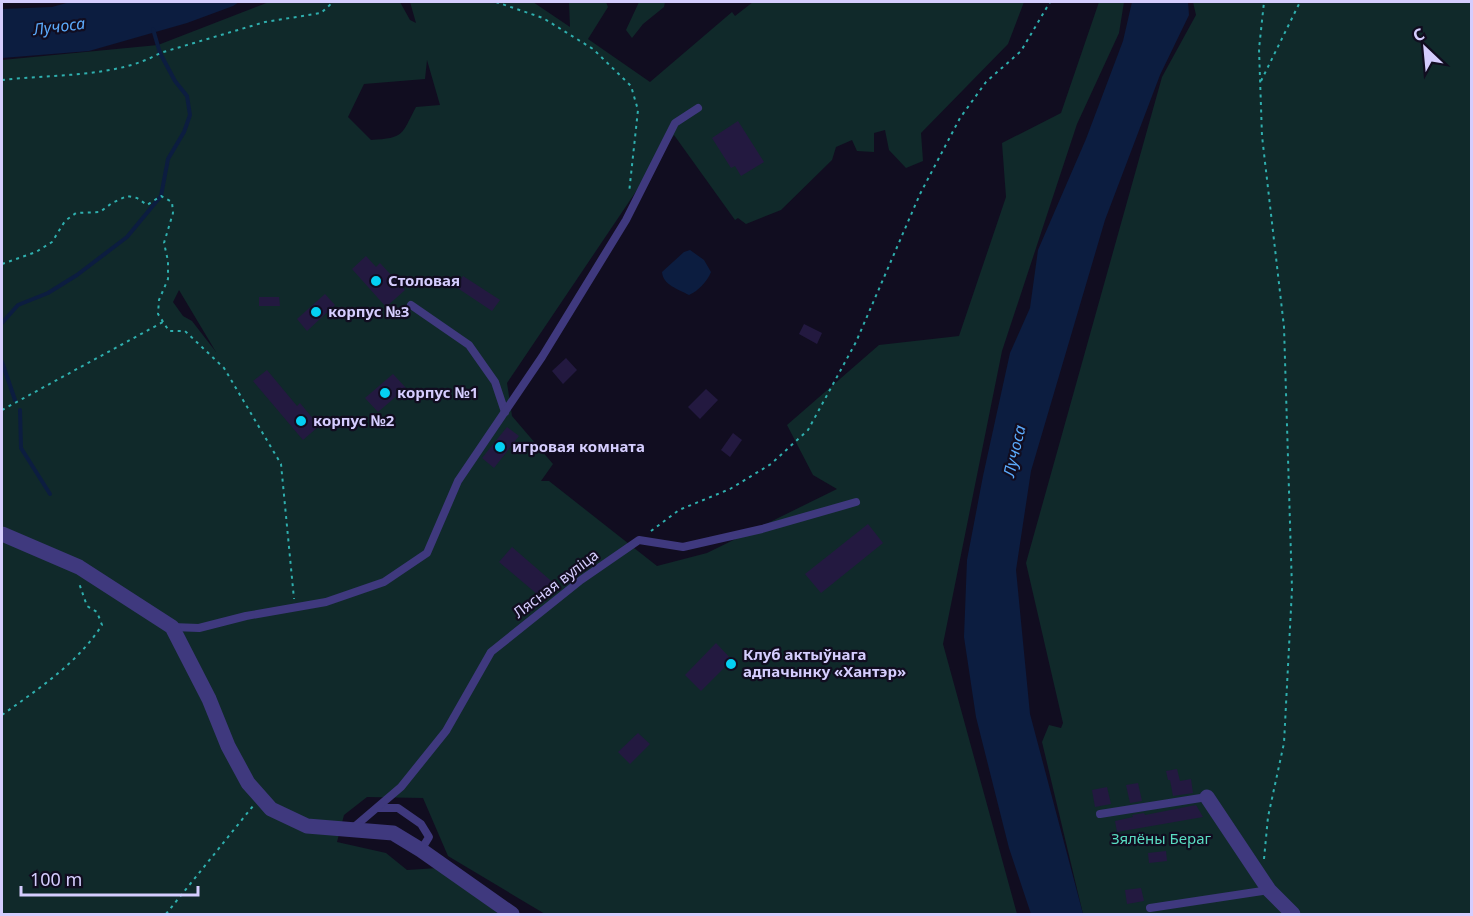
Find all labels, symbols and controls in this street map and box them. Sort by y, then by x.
water label: Лучоса [31,12,86,40]
north arrow [1395,18,1455,78]
text: С [1409,22,1428,47]
place label: Столовая [388,270,460,290]
marker: Столовая [369,274,383,288]
place label: корпус №3 [328,301,409,321]
marker: корпус №3 [309,305,323,319]
place label: корпус №1 [397,382,478,402]
marker: корпус №1 [378,386,392,400]
place label: корпус №2 [313,410,395,430]
marker: корпус №2 [294,414,308,428]
water label: Лучоса [997,423,1031,480]
place label: игровая комната [512,436,645,456]
marker: игровая комната [493,440,507,454]
street label: Лясная вуліца [509,545,602,622]
place label: Клуб актыўнага адпачынку «Хантэр» [743,644,906,681]
marker: Клуб актыўнага адпачынку «Хантэр» [724,657,738,671]
park label: Зялёны Бераг [1111,828,1212,848]
scale bar [21,859,198,897]
text: 100 m [30,867,82,891]

